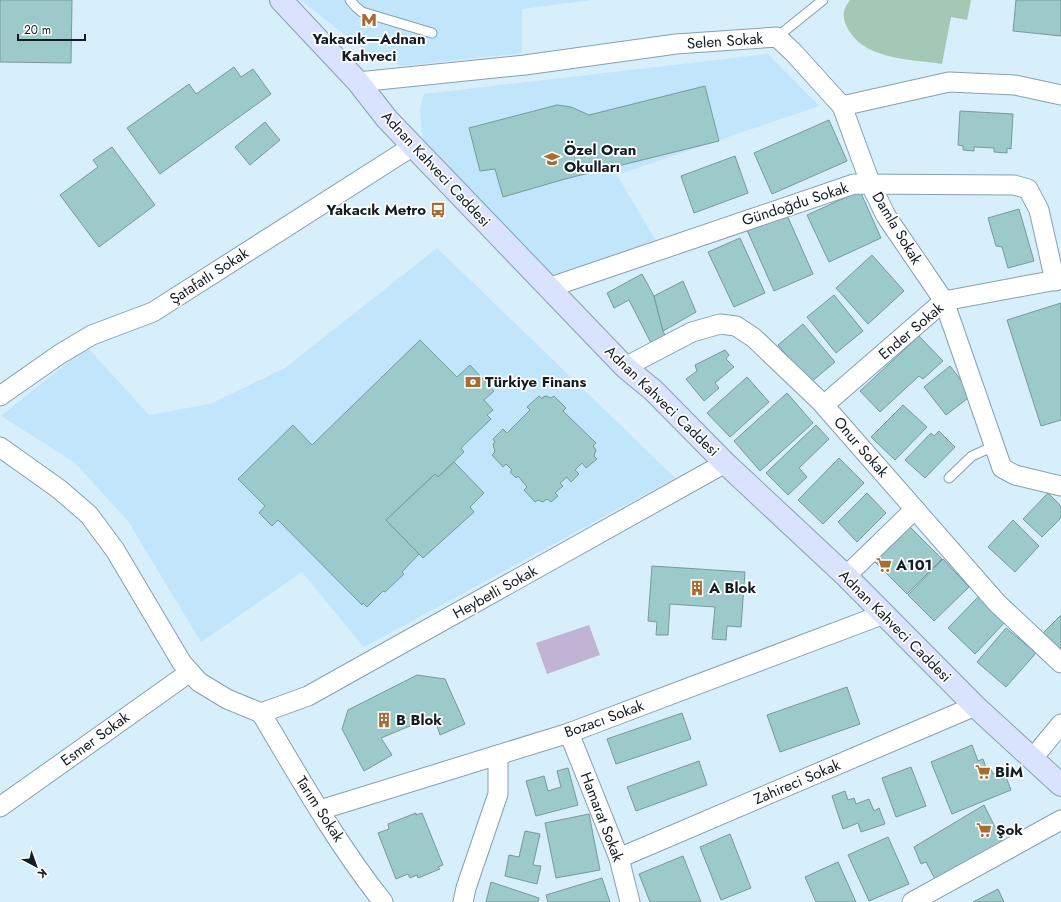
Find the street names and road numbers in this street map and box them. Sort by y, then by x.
street label: Selen Sokak [686,27,764,55]
street label: Adnan Kahveci Caddesi [376,106,496,232]
street label: Gündoğdu Sokak [739,176,851,232]
street label: Damla Sokak [867,188,928,269]
street label: Şatafatlı Sokak [165,242,253,310]
street label: Ender Sokak [874,297,949,365]
street label: Adnan Kahveci Caddesi [600,341,724,461]
street label: Onur Sokak [828,412,894,482]
street label: Heybetli Sokak [449,560,542,624]
street label: Adnan Kahveci Caddesi [834,565,956,687]
street label: Bozacı Sokak [561,694,647,744]
street label: Esmer Sokak [56,706,134,771]
street label: Zahireci Sokak [750,754,844,810]
street label: Hamarat Sokak [575,769,629,865]
street label: Tarım Sokak [290,772,350,847]

